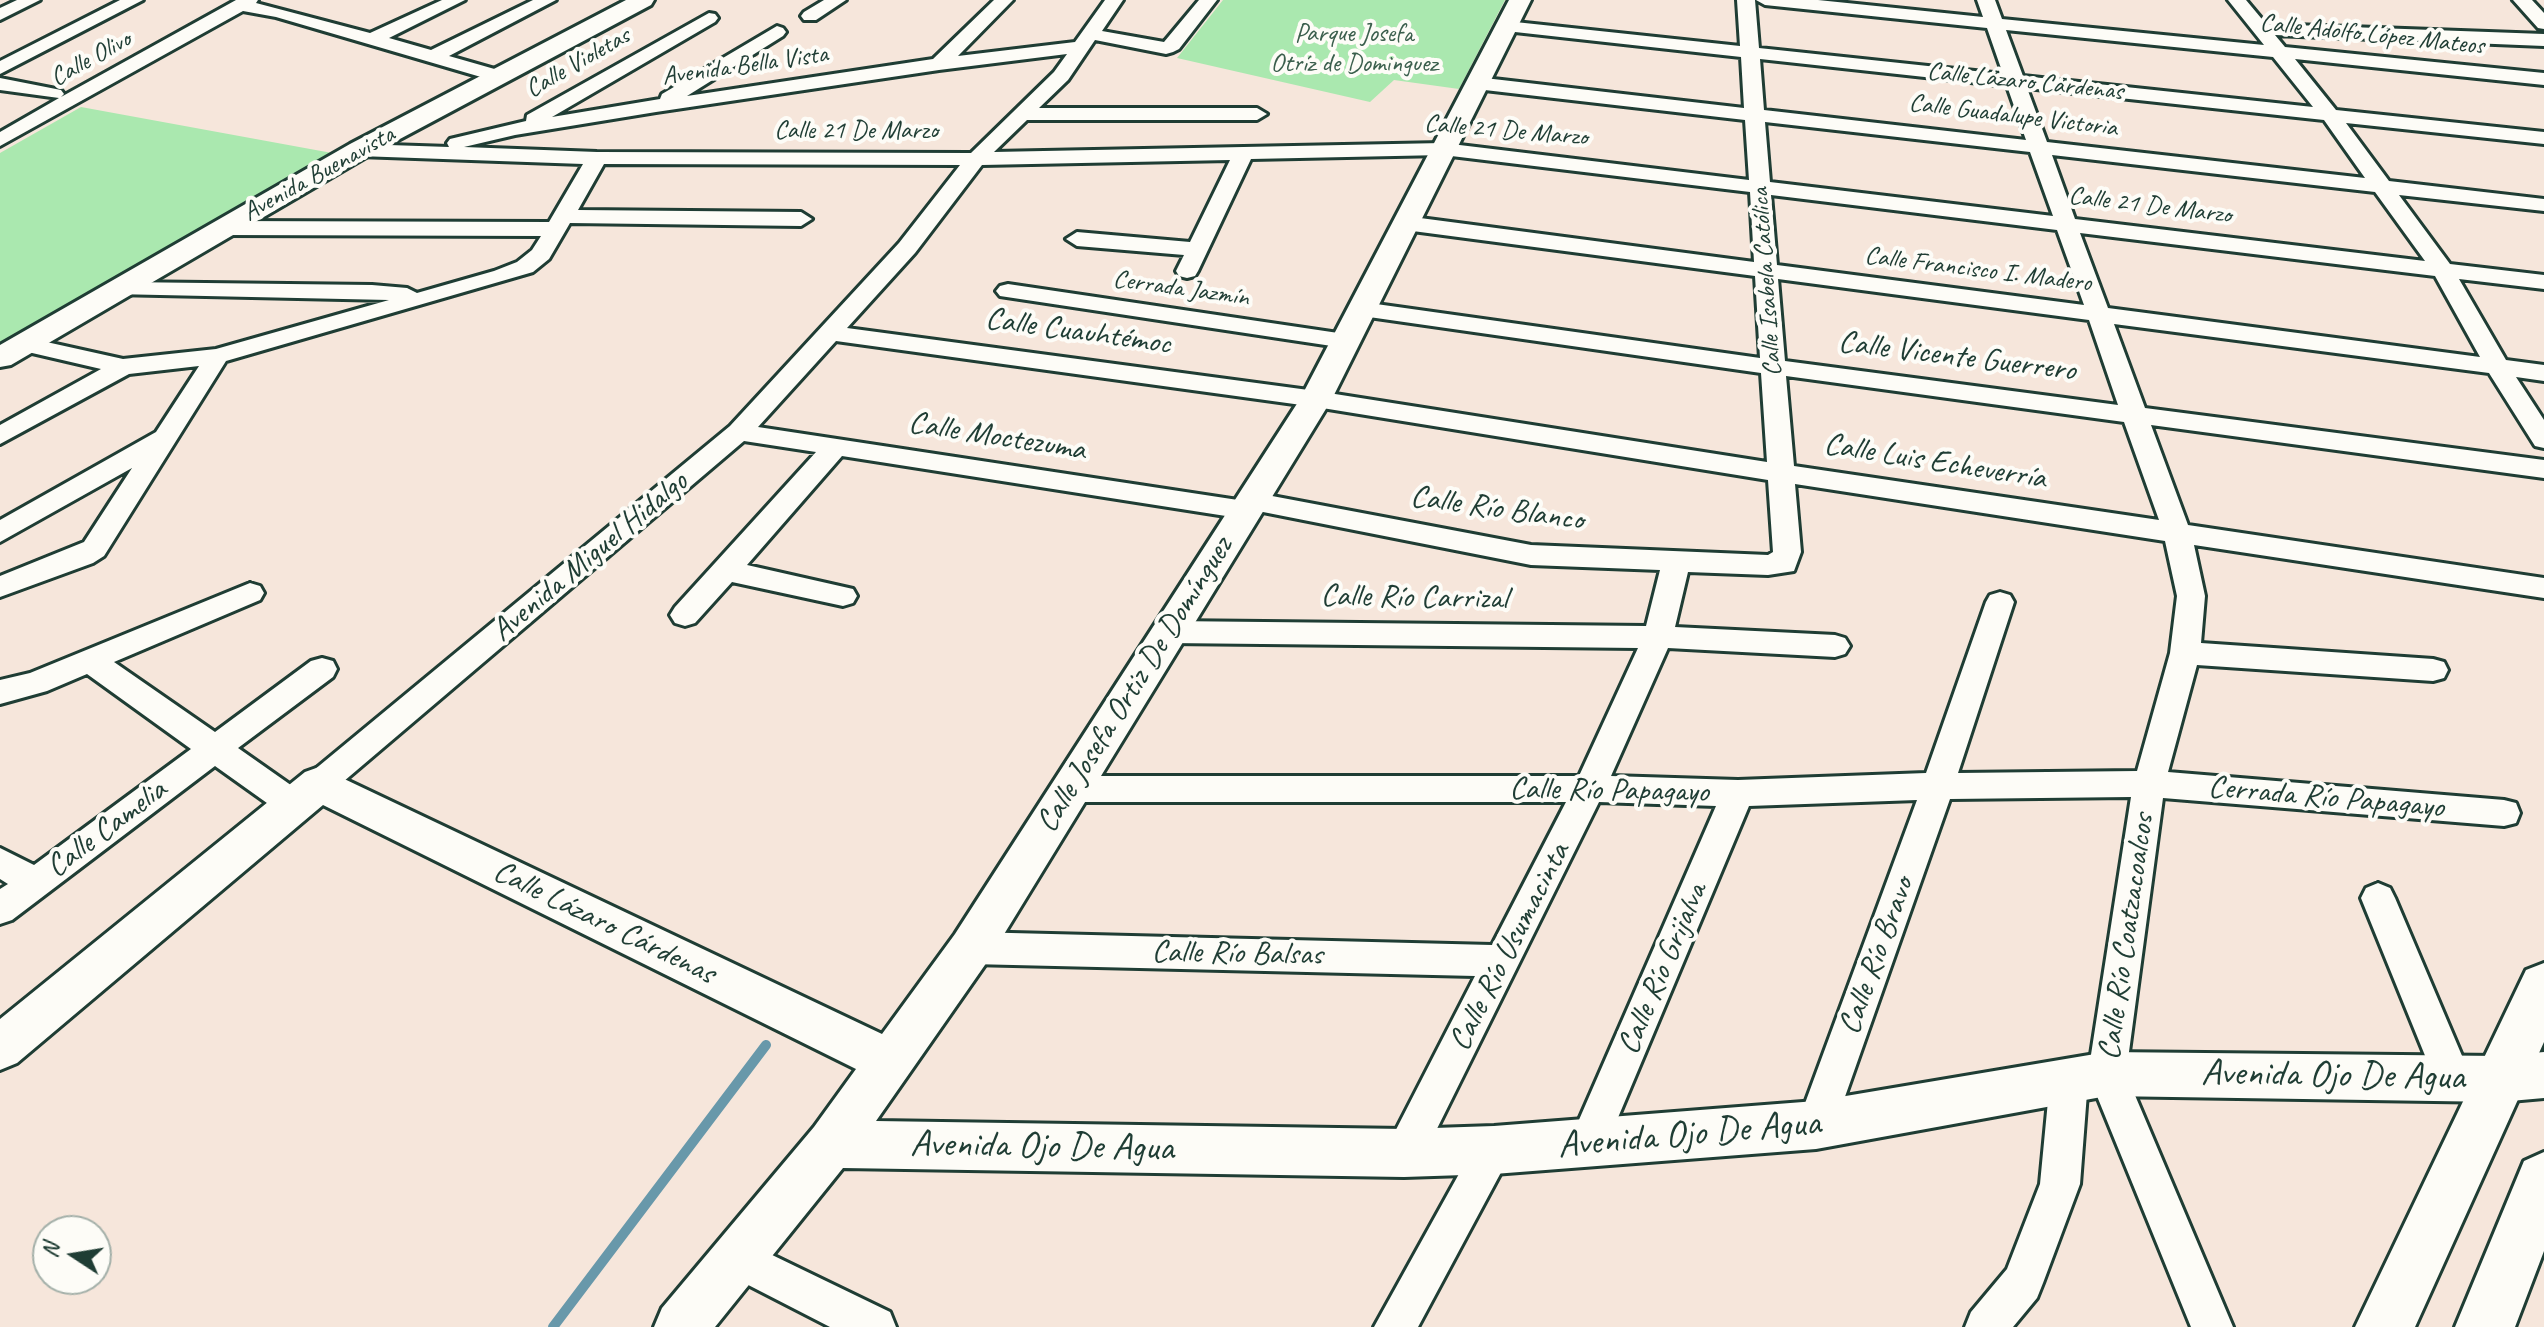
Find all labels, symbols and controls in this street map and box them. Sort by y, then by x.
street label: Calle Adolfo López Mateos [2258,8,2486,62]
park label: Parque Josefa Otríz de Dominguez [1271,18,1437,80]
street label: Calle Violetas [520,21,636,105]
street label: Calle Olivo [45,24,137,94]
street label: Avenida Bella Vista [660,39,830,93]
street label: Calle Lázaro Cárdenas [1926,56,2124,108]
street label: Calle Guadalupe Victoria [1907,88,2119,144]
street label: Calle 21 De Marzo [1423,108,1589,154]
street label: Calle 21 De Marzo [774,115,938,147]
street label: Avenida Buenavista [238,119,400,229]
street label: Calle 21 De Marzo [2067,181,2233,231]
street label: Calle Isabela Católica [1745,187,1789,377]
street label: Calle Francisco I. Madero [1863,241,2093,299]
street label: Cerrada Jazmín [1111,264,1251,314]
street label: Calle Cuauhtémoc [983,300,1173,364]
street label: Calle Vicente Guerrero [1836,323,2078,391]
street label: Calle Moctezuma [906,404,1088,470]
street label: Calle Luis Echeverría [1821,426,2049,498]
street label: Avenida Miguel Hidalgo [484,464,696,650]
street label: Calle Río Blanco [1408,478,1586,540]
street label: Calle Josefa Ortiz De Domínguez [1028,530,1242,840]
street label: Calle Río Carrizal [1320,577,1508,619]
street label: Cerrada Río Papagayo [2207,769,2445,827]
street label: Calle Río Papagayo [1509,770,1709,812]
street label: Calle Camelia [39,771,175,887]
street label: Calle Río Coatzacoalcos [2091,811,2163,1063]
street label: Calle Río Usumacinta [1441,837,1579,1057]
street label: Calle Lázaro Cárdenas [487,853,721,993]
street label: Calle Río Bravo [1831,872,1923,1040]
street label: Calle Río Grijalva [1610,878,1716,1060]
street label: Calle Río Balsas [1151,933,1323,975]
street label: Avenida Ojo De Agua [2201,1051,2465,1101]
street label: Avenida Ojo De Agua [1556,1101,1822,1169]
street label: Avenida Ojo De Agua [910,1122,1174,1172]
north arrow [32,1215,112,1295]
text: N [35,1241,66,1260]

